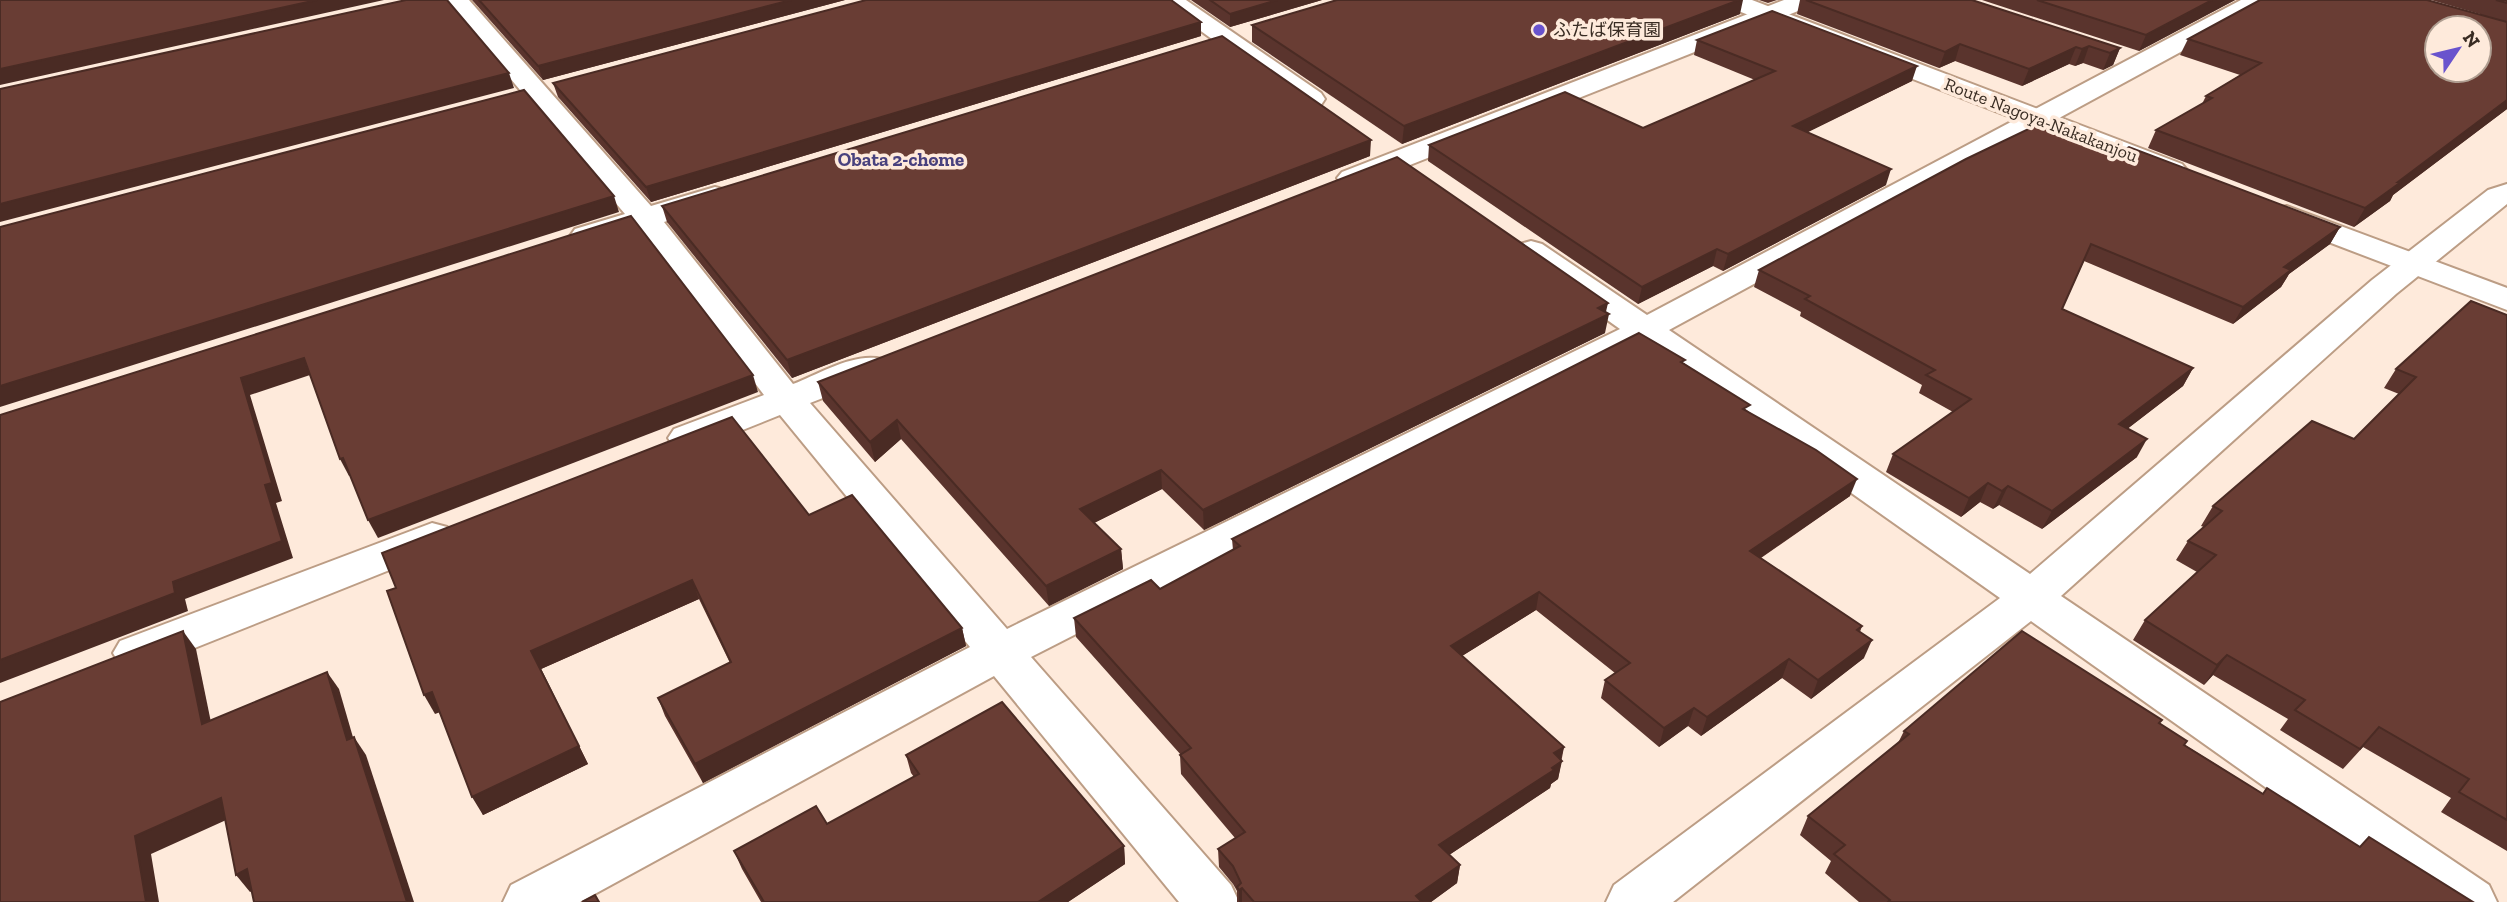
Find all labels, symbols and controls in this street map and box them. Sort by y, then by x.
north arrow [2423,14,2493,84]
place label: ふたば保育園 [1553,19,1661,41]
marker: ふたば保育園 [1531,22,1547,38]
text: N [2458,27,2485,52]
street label: Route Nagoya-Nakakanjou [1941,73,2141,167]
district label: Obata 2-chome [838,148,964,171]

